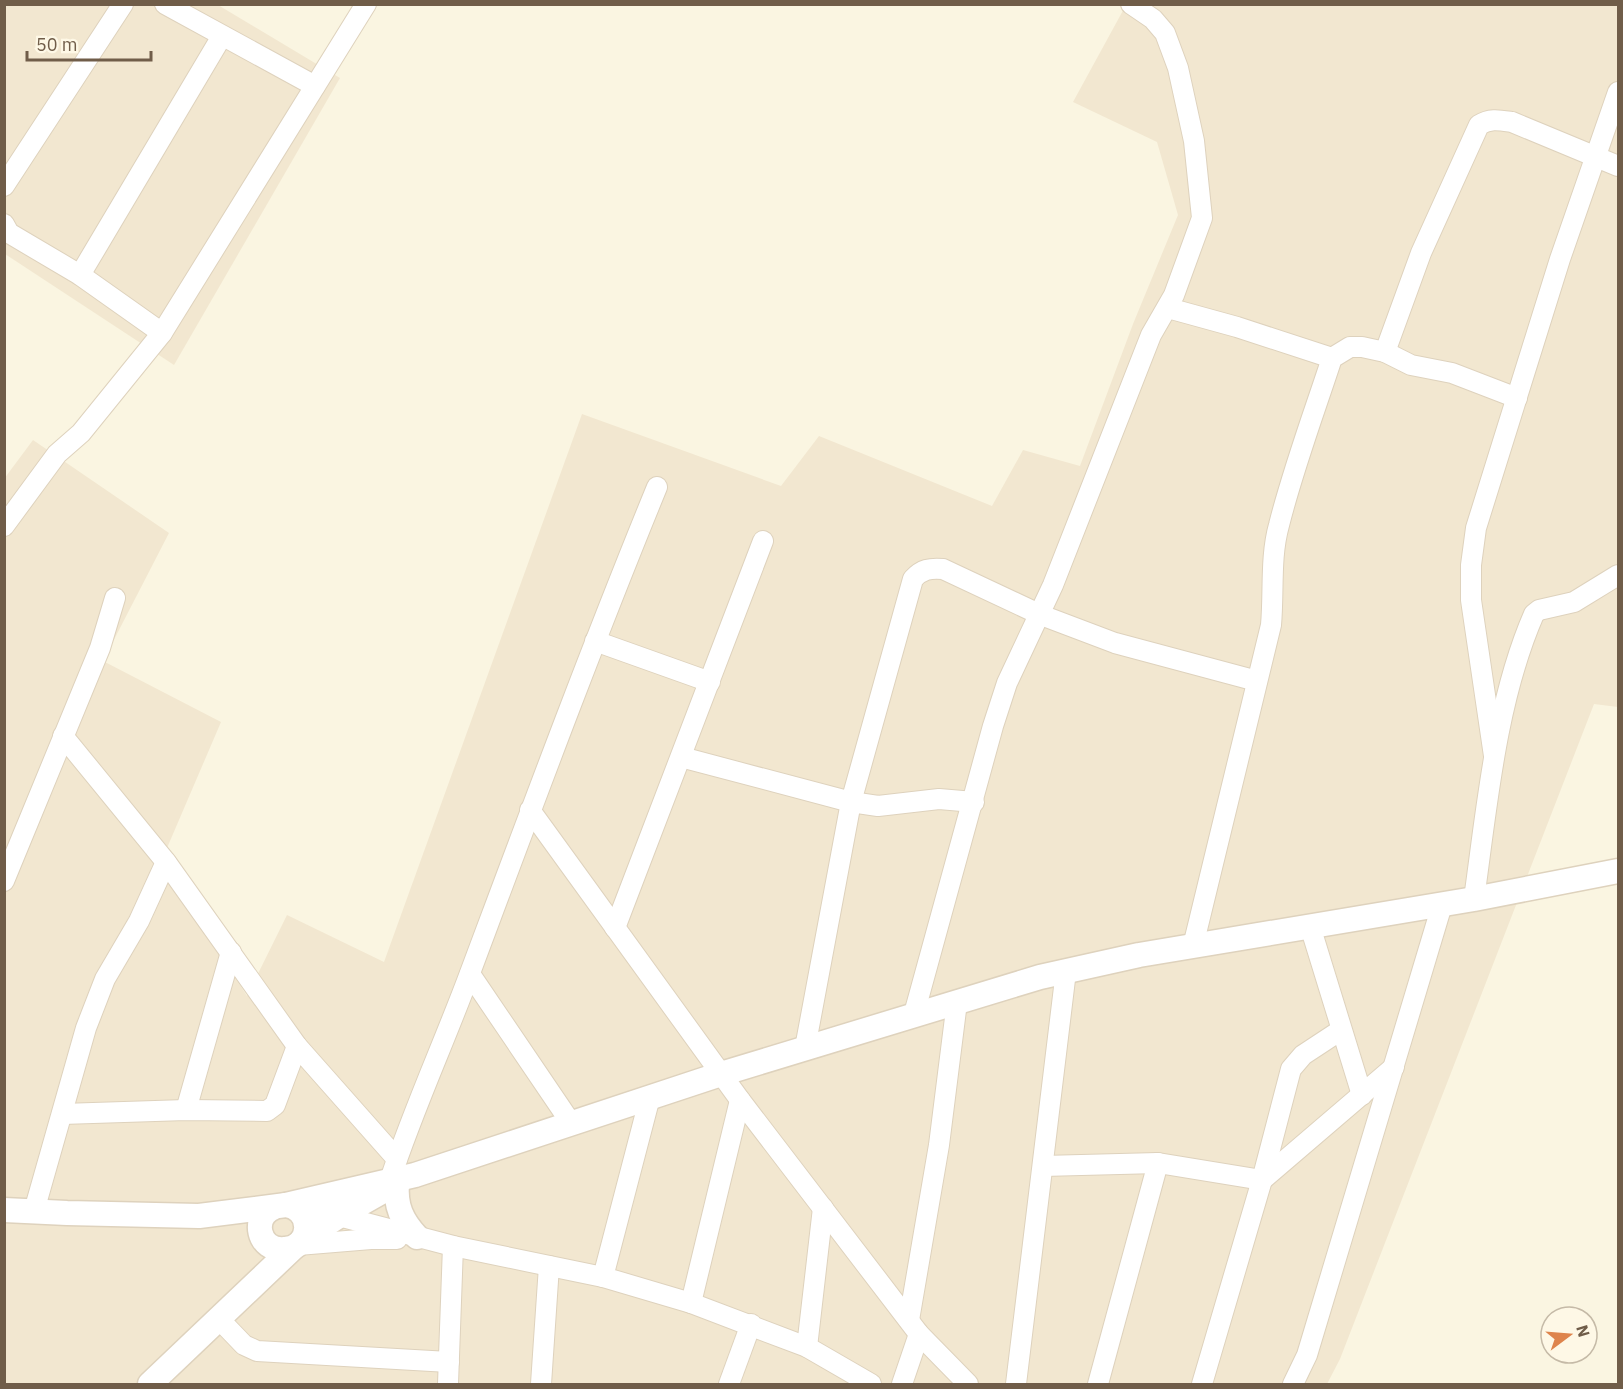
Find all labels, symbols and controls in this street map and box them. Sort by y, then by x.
scale bar [27,24,152,62]
text: 50 m [36,33,78,56]
north arrow [1539,1305,1599,1365]
text: N [1572,1323,1595,1339]

